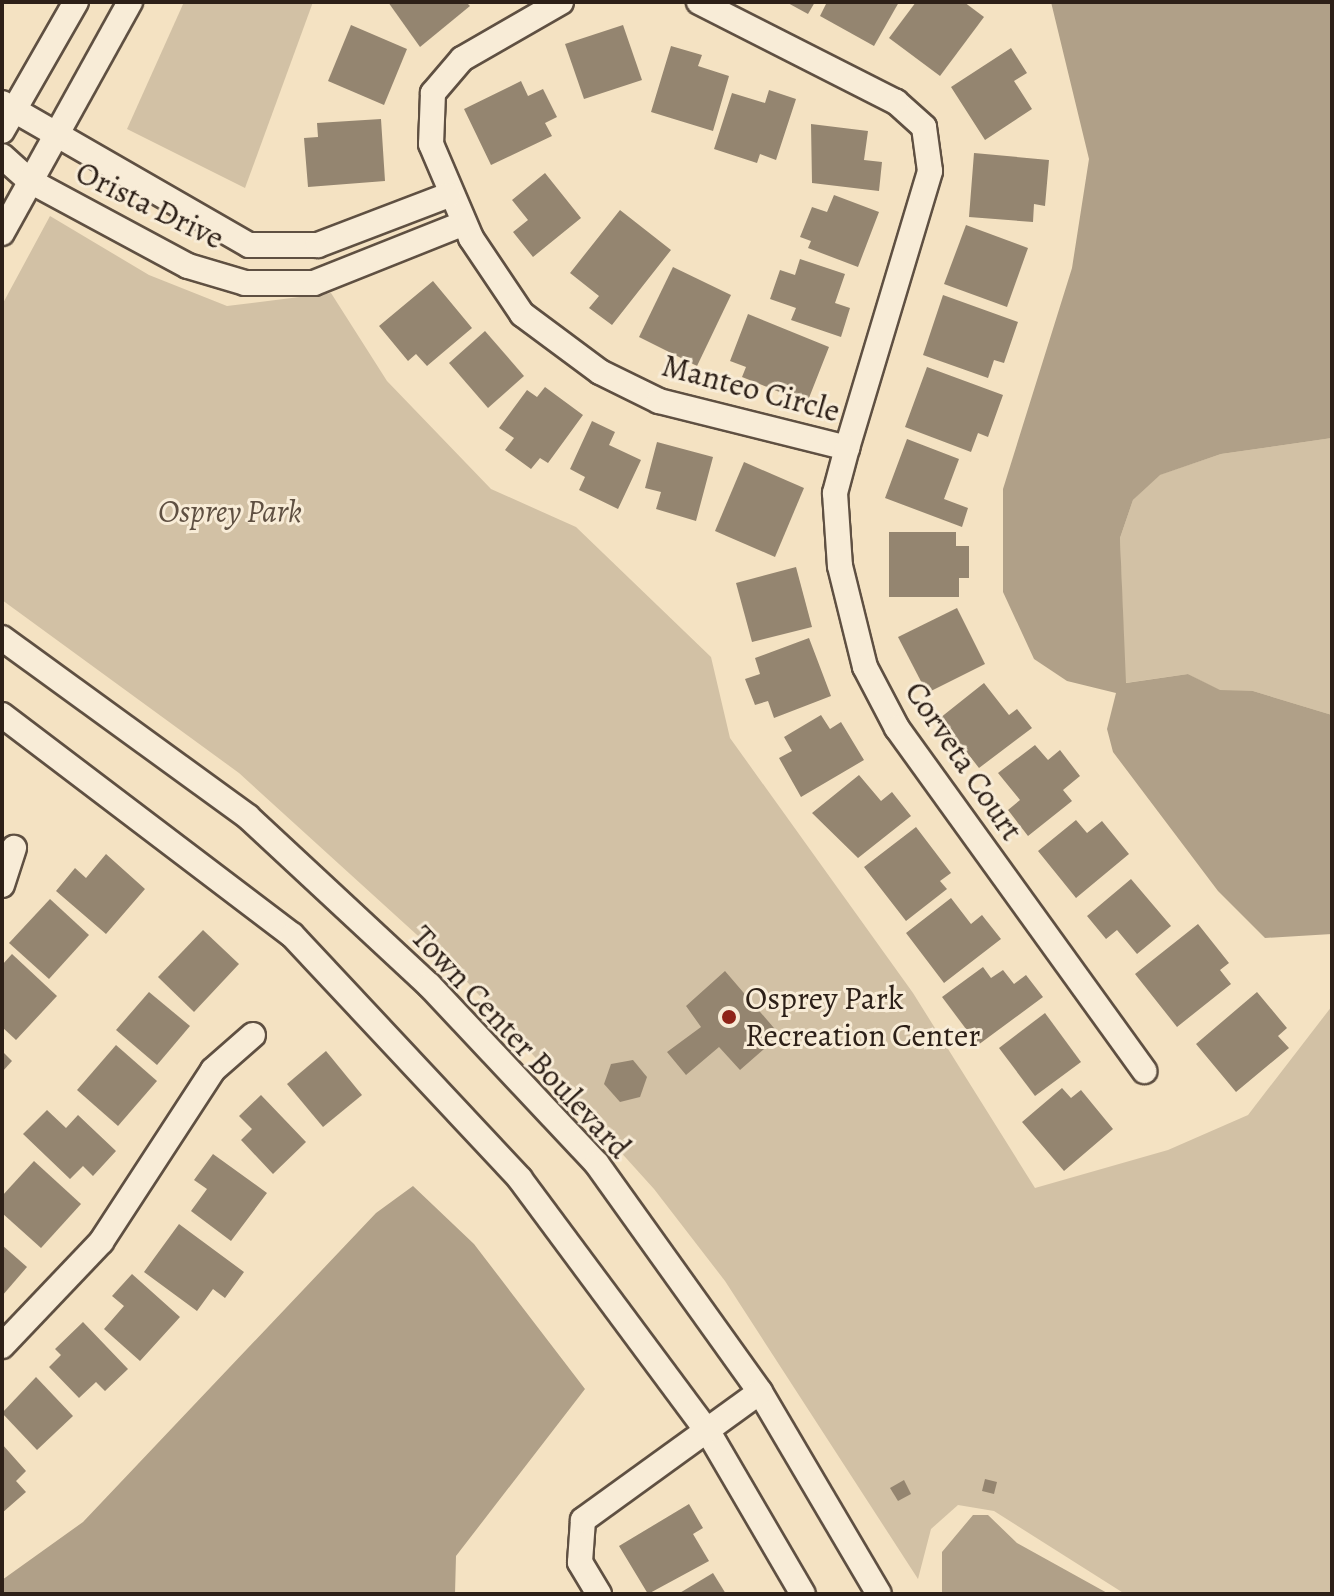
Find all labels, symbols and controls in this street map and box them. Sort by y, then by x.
street label: Orista Drive [70,153,230,257]
street label: Manteo Circle [658,346,844,430]
park label: Osprey Park [158,492,302,530]
street label: Corveta Court [897,674,1031,848]
street label: Town Center Boulevard [403,918,639,1166]
place label: Osprey Park Recreation Center [745,980,980,1055]
marker: Osprey Park Recreation Center [720,1008,738,1026]

